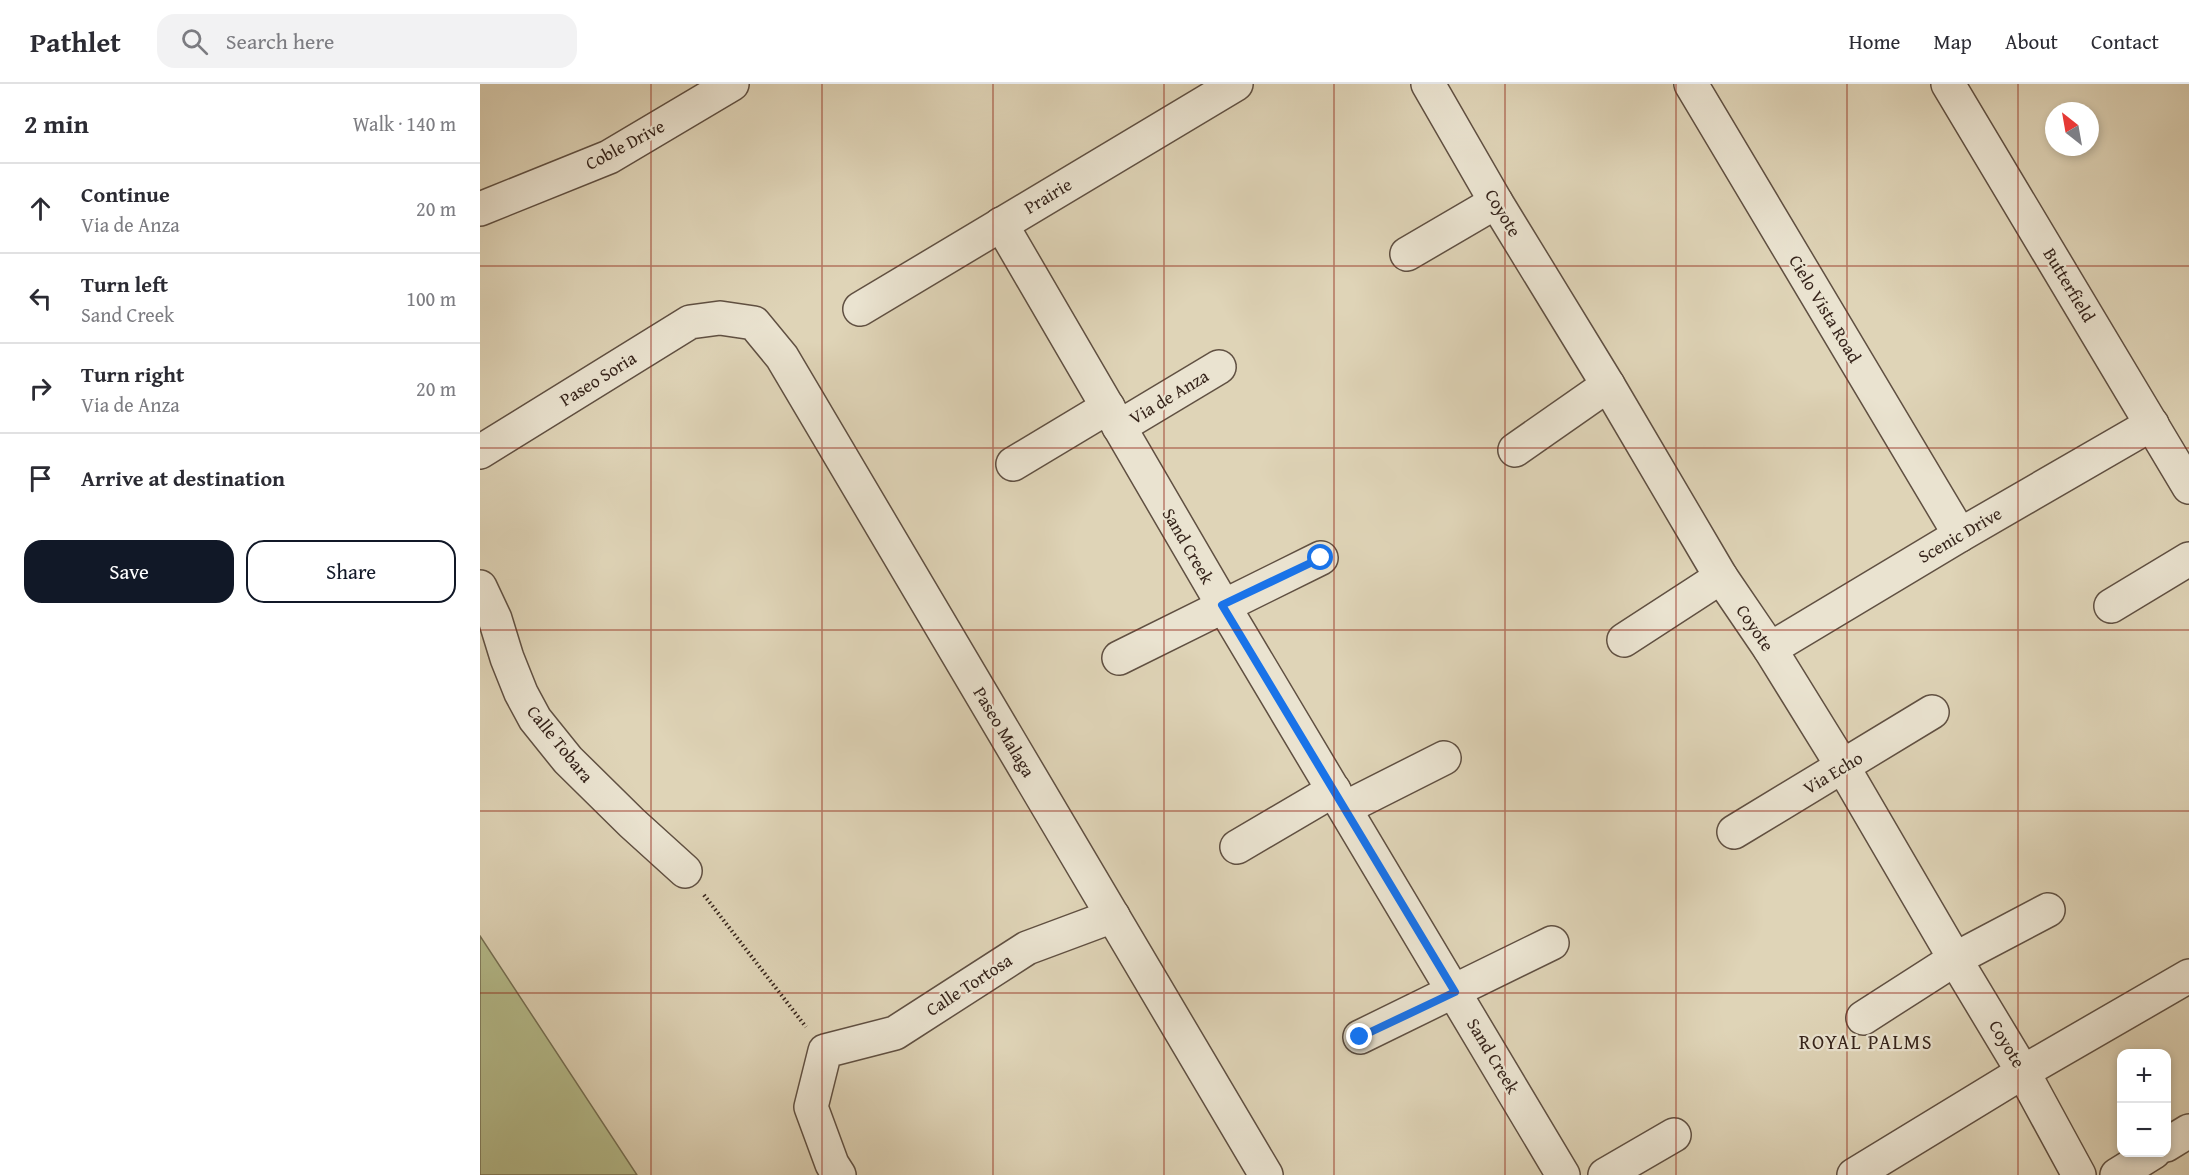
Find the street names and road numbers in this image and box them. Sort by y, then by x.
street label: Coble Drive [580,112,669,177]
street label: Prairie [1019,171,1077,220]
street label: Coyote [1479,184,1528,242]
street label: Butterfield [2037,242,2102,327]
street label: Cielo Vista Road [1782,250,1869,368]
street label: Paseo Soria [554,344,642,413]
street label: Via de Anza [1124,362,1214,431]
street label: Scenic Drive [1913,500,2007,569]
street label: Sand Creek [1156,503,1222,590]
street label: Coyote [1730,599,1781,657]
street label: Paseo Malaga [967,681,1042,782]
street label: Calle Tobara [521,699,600,789]
street label: Via Echo [1798,744,1868,801]
street label: Calle Tortosa [920,946,1018,1023]
street label: Sand Creek [1460,1013,1527,1099]
street label: Coyote [1983,1015,2032,1073]

